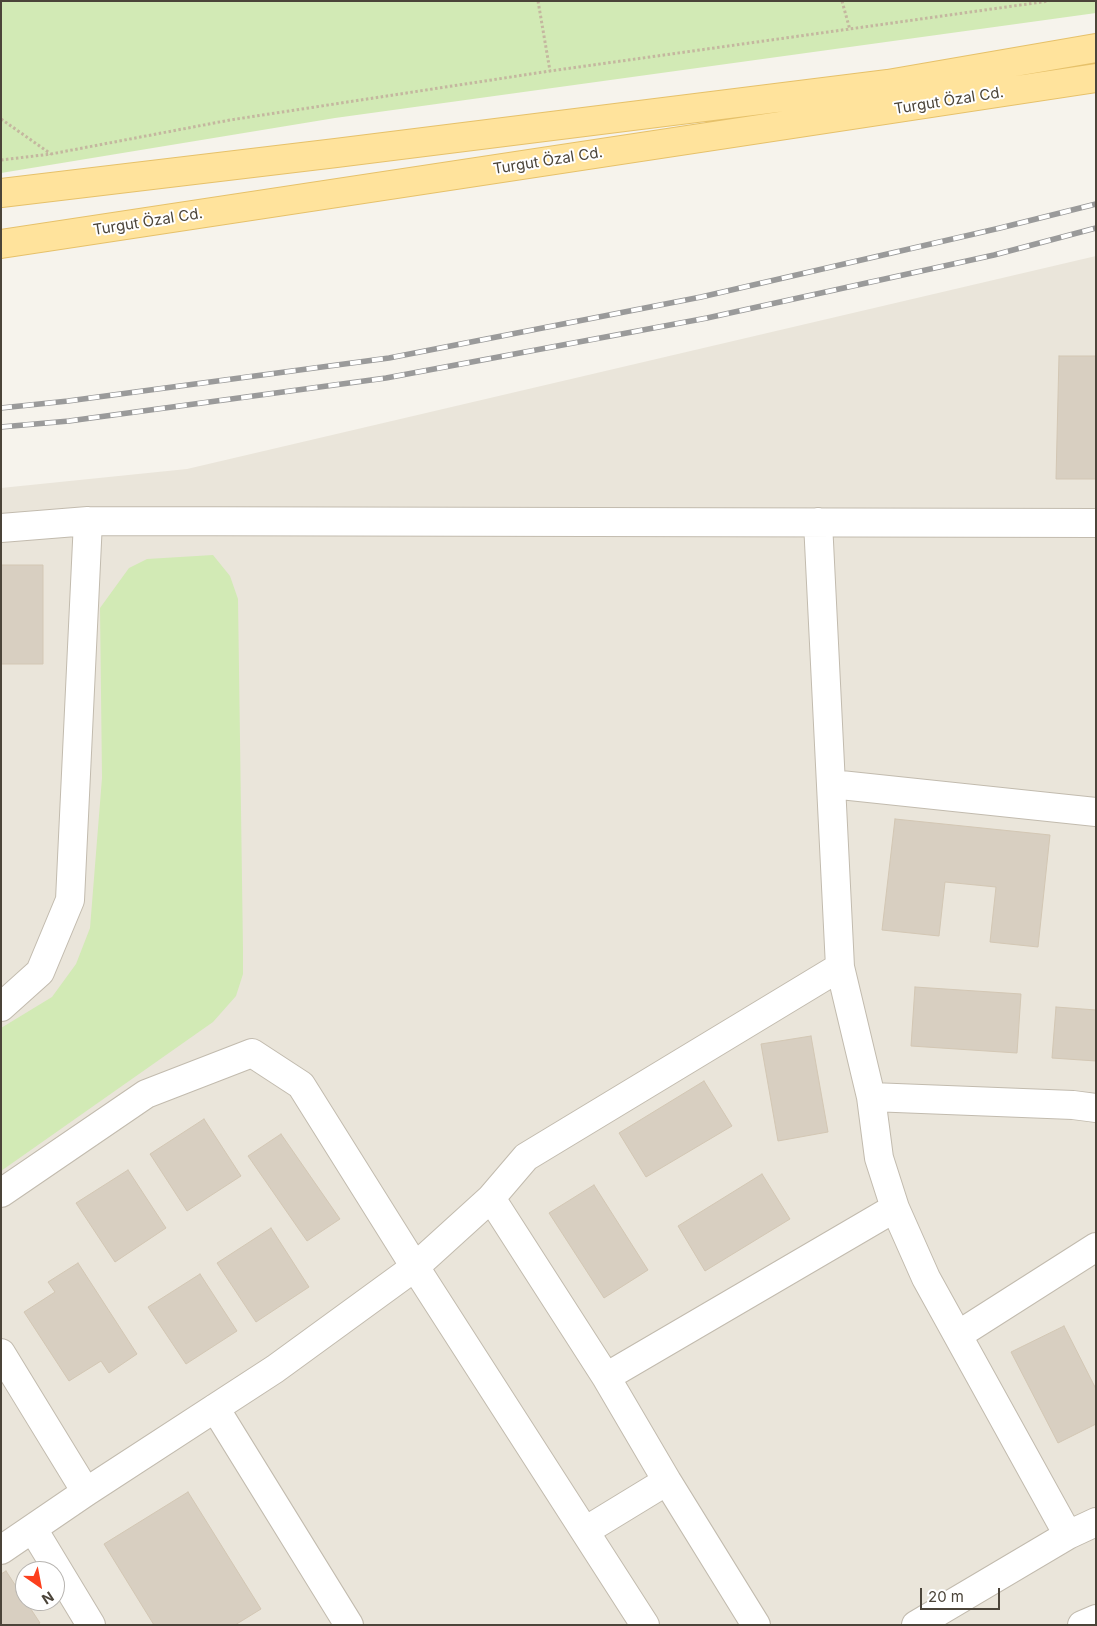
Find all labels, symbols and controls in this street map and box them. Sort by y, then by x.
street label: Turgut Özal Cd. [893,83,1005,119]
street label: Turgut Özal Cd. [492,143,604,179]
street label: Turgut Özal Cd. [92,204,204,240]
north arrow [15,1561,65,1611]
scale bar [922,1578,1002,1610]
text: 20 m [928,1587,964,1606]
text: N [39,1588,57,1608]

